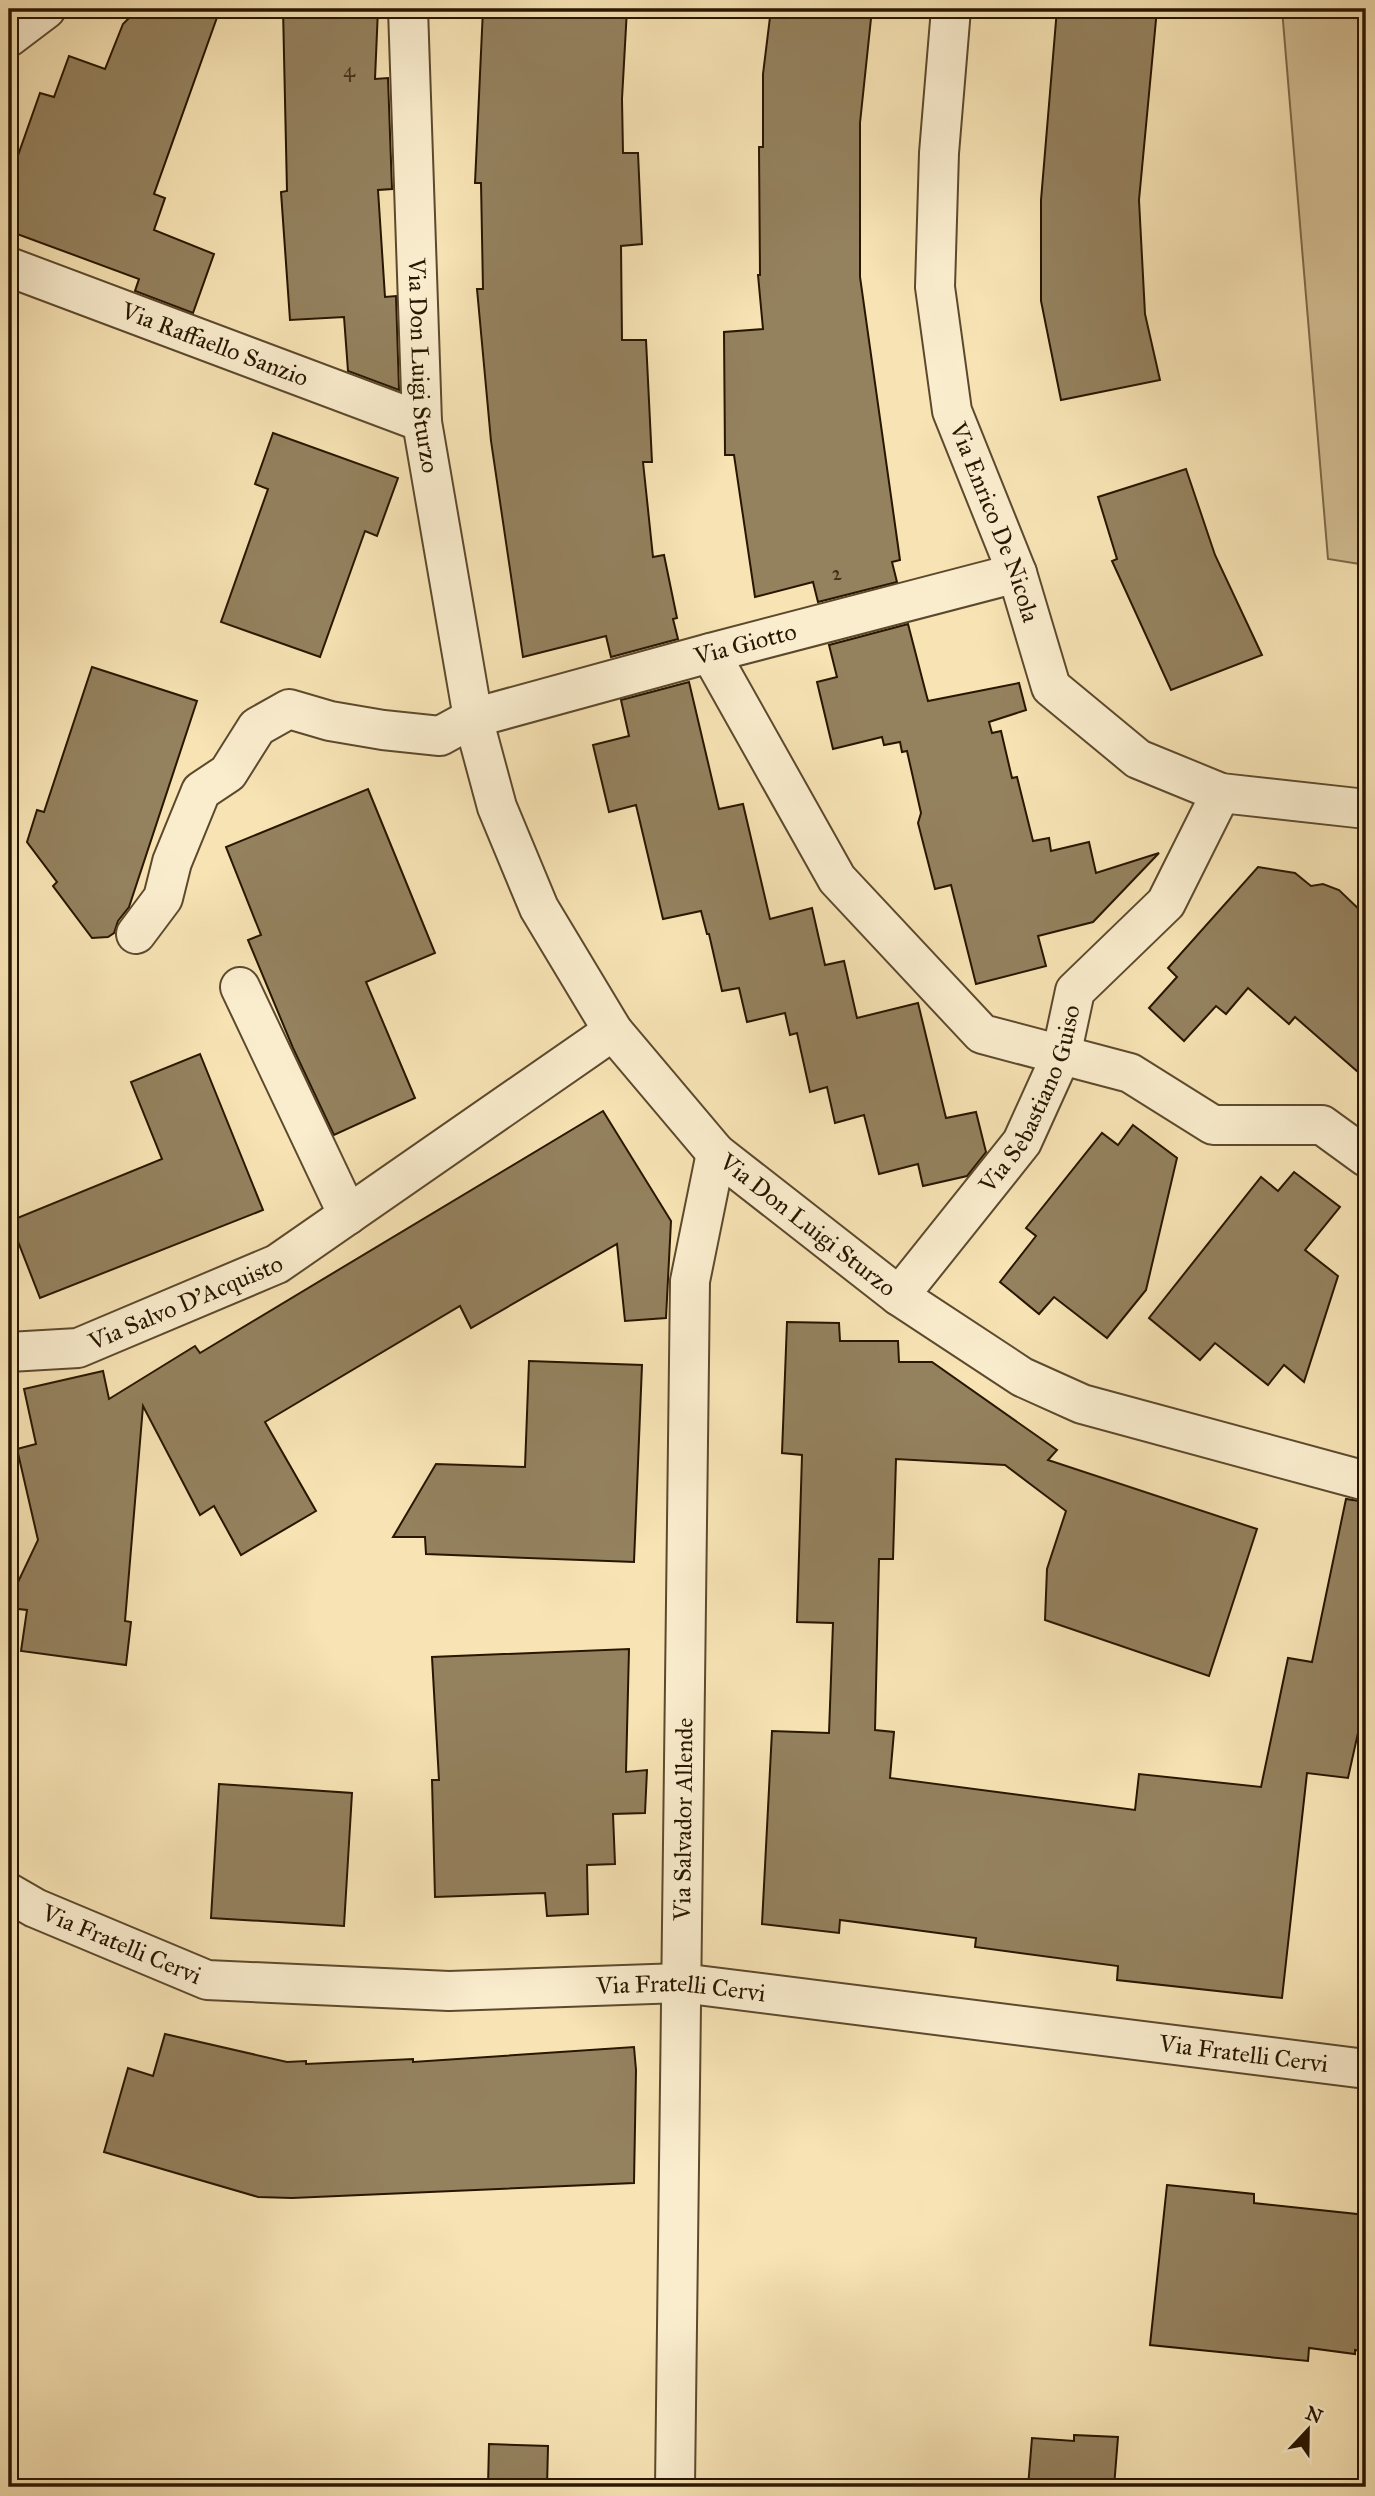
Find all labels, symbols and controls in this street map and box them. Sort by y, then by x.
house number: 4 [343,57,356,83]
street label: Via Don Luigi Sturzo [401,257,446,475]
street label: Via Raffaello Sanzio [116,295,313,393]
street label: Via Enrico De Nicola [943,417,1046,627]
house number: 2 [832,560,843,586]
street label: Via Giotto [690,616,800,672]
street label: Via Sebastiano Guiso [972,1002,1087,1199]
street label: Via Don Luigi Sturzo [713,1146,902,1303]
street label: Via Salvo D'Acquisto [83,1248,287,1357]
street label: Via Salvador Allende [667,1717,700,1922]
street label: Via Fratelli Cervi [37,1897,206,1991]
street label: Via Fratelli Cervi [595,1968,768,2009]
street label: Via Fratelli Cervi [1157,2028,1330,2079]
north arrow [1274,2394,1344,2464]
text: N [1302,2401,1326,2428]

